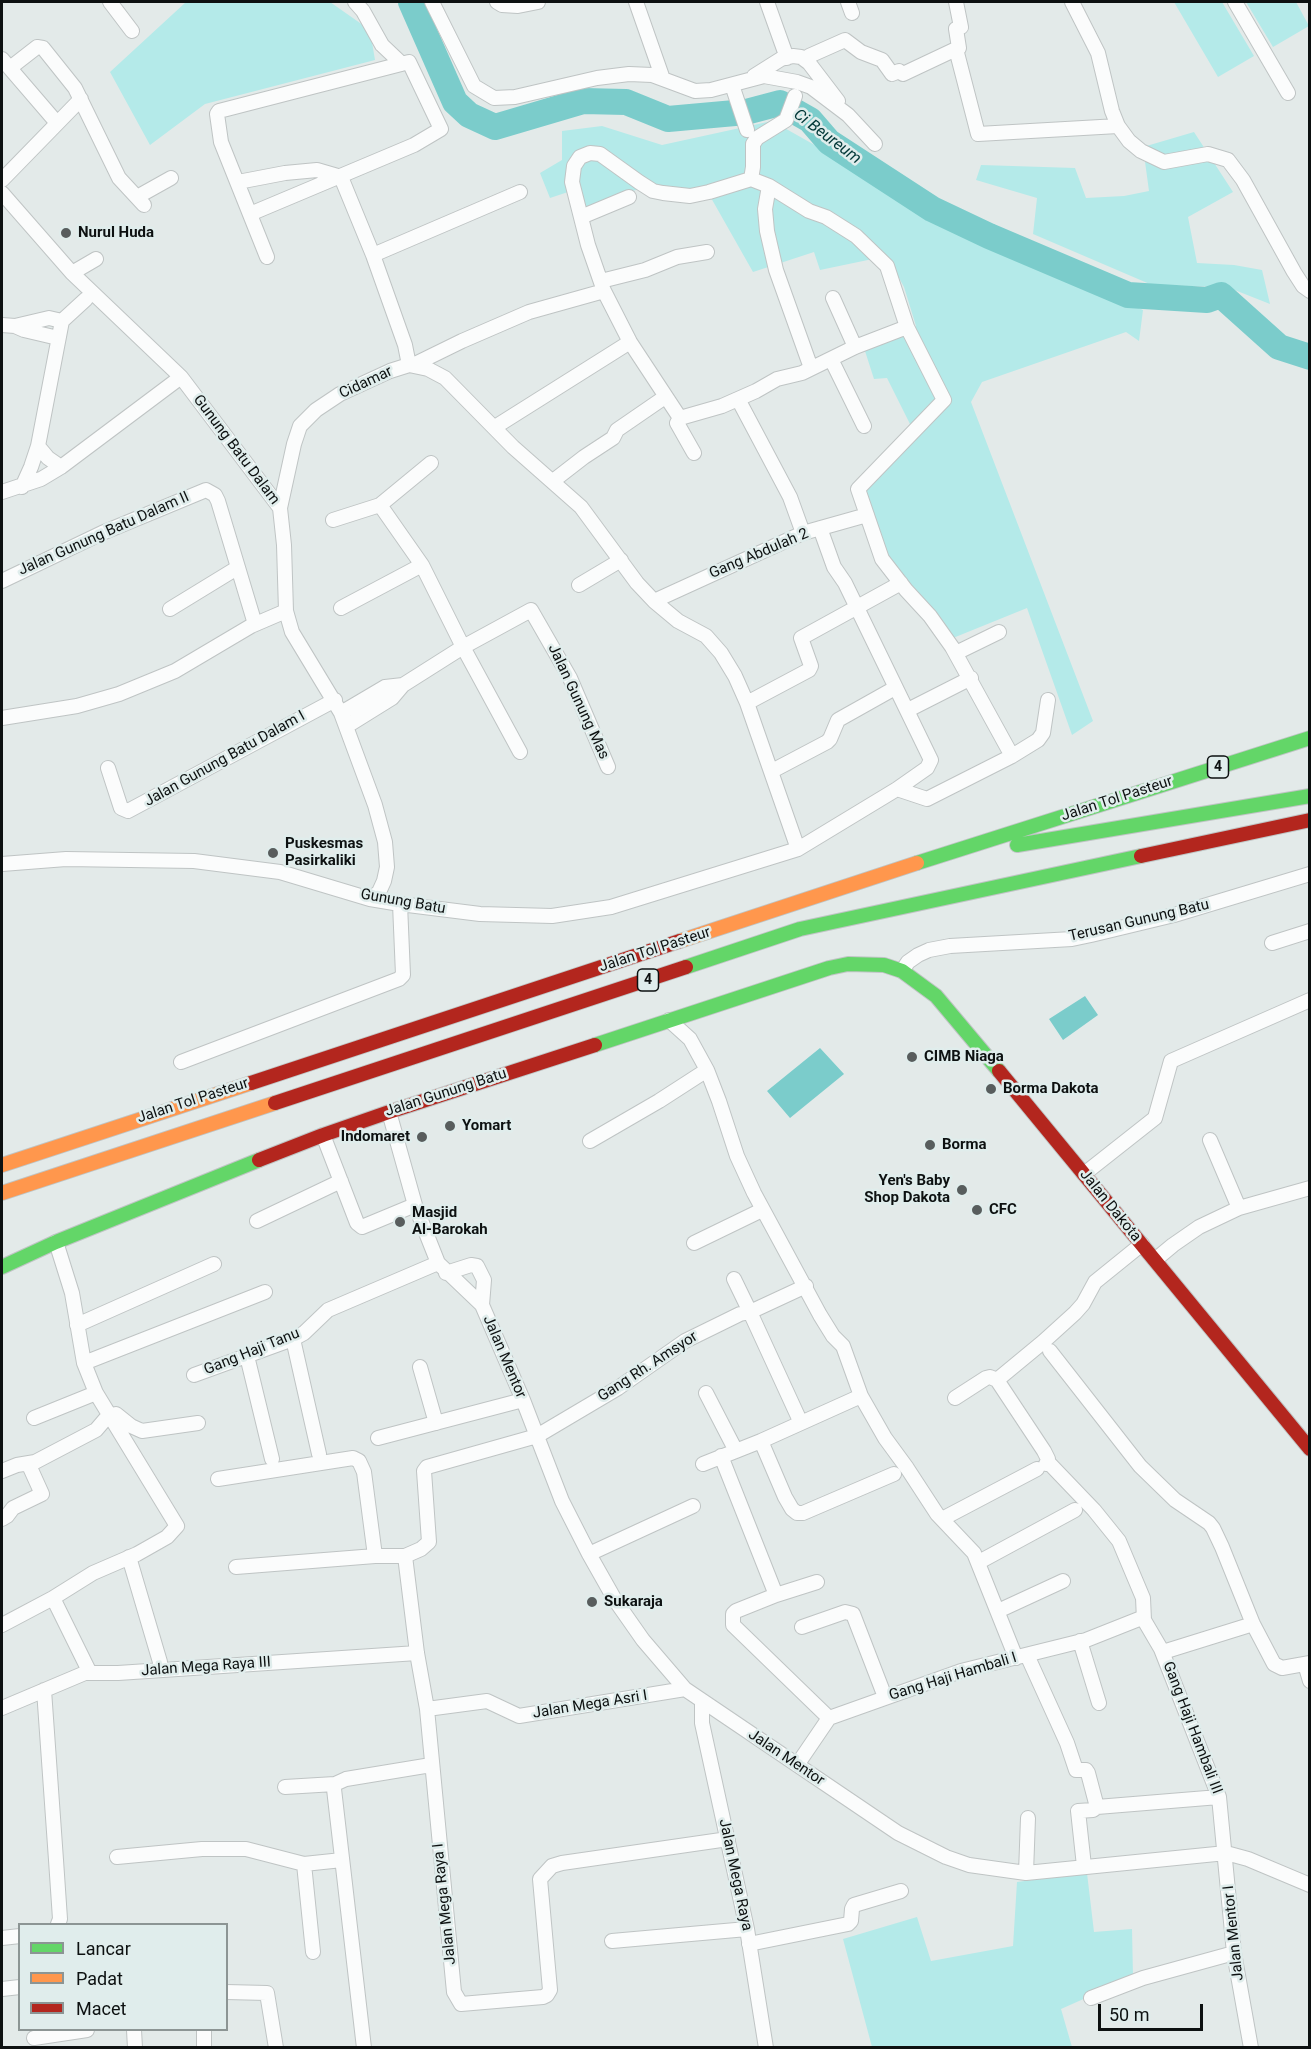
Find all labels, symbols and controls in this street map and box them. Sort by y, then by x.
water label: Ci Beureum [789,105,865,169]
place label: Nurul Huda [78,224,154,242]
marker: Nurul Huda [59,226,73,240]
street label: Cidamar [337,363,395,403]
street label: Gunung Batu Dalam [189,392,283,508]
street label: Jalan Gunung Batu Dalam II [16,488,192,580]
street label: Gang Abdulah 2 [707,525,811,583]
street label: Jalan Gunung Mas [543,642,613,762]
street label: Jalan Gunung Batu Dalam I [142,707,308,811]
road number: 4 [1208,756,1228,778]
street label: Jalan Tol Pasteur [1059,773,1175,825]
place label: Puskesmas Pasirkaliki [285,835,363,870]
marker: Puskesmas Pasirkaliki [266,846,280,860]
street label: Gunung Batu [359,886,447,918]
street label: Terusan Gunung Batu [1067,896,1211,946]
street label: Jalan Tol Pasteur [597,924,713,976]
road number: 4 [638,969,658,991]
place label: CIMB Niaga [924,1048,1004,1066]
marker: CIMB Niaga [905,1050,919,1064]
street label: Jalan Gunung Batu [383,1065,509,1121]
street label: Jalan Tol Pasteur [135,1075,251,1127]
place label: Borma Dakota [1003,1080,1099,1098]
marker: Borma Dakota [984,1082,998,1096]
place label: Yomart [462,1117,511,1135]
marker: Yomart [443,1119,457,1133]
place label: Indomaret [341,1128,410,1146]
marker: Indomaret [415,1130,429,1144]
place label: Borma [942,1136,987,1154]
marker: Borma [923,1138,937,1152]
street label: Jalan Dakota [1075,1166,1145,1246]
place label: Yen's Baby Shop Dakota [864,1172,950,1207]
marker: Yen's Baby Shop Dakota [955,1183,969,1197]
place label: CFC [989,1201,1017,1219]
marker: CFC [970,1203,984,1217]
place label: Masjid Al-Barokah [412,1204,488,1239]
marker: Masjid Al-Barokah [393,1215,407,1229]
street label: Jalan Mentor [479,1313,529,1401]
street label: Gang Haji Tanu [202,1325,302,1379]
street label: Gang Rh. Amsyor [595,1328,701,1406]
place label: Sukaraja [604,1593,663,1611]
marker: Sukaraja [585,1595,599,1609]
street label: Gang Haji Hambali I [887,1649,1019,1705]
street label: Jalan Mega Raya III [141,1653,271,1681]
street label: Gang Haji Hambali III [1158,1659,1226,1797]
street label: Jalan Mega Asri I [531,1687,649,1723]
street label: Jalan Mentor [744,1726,828,1790]
street label: Jalan Mega Raya [714,1817,756,1933]
street label: Jalan Mega Raya I [430,1842,460,1966]
street label: Jalan Mentor I [1220,1884,1248,1982]
legend [18,1923,228,2031]
text: Lancar [76,1938,131,1959]
text: Padat [76,1968,123,1989]
scale bar [1101,1992,1206,2030]
text: Macet [76,1998,126,2019]
text: 50 m [1109,2004,1149,2025]

